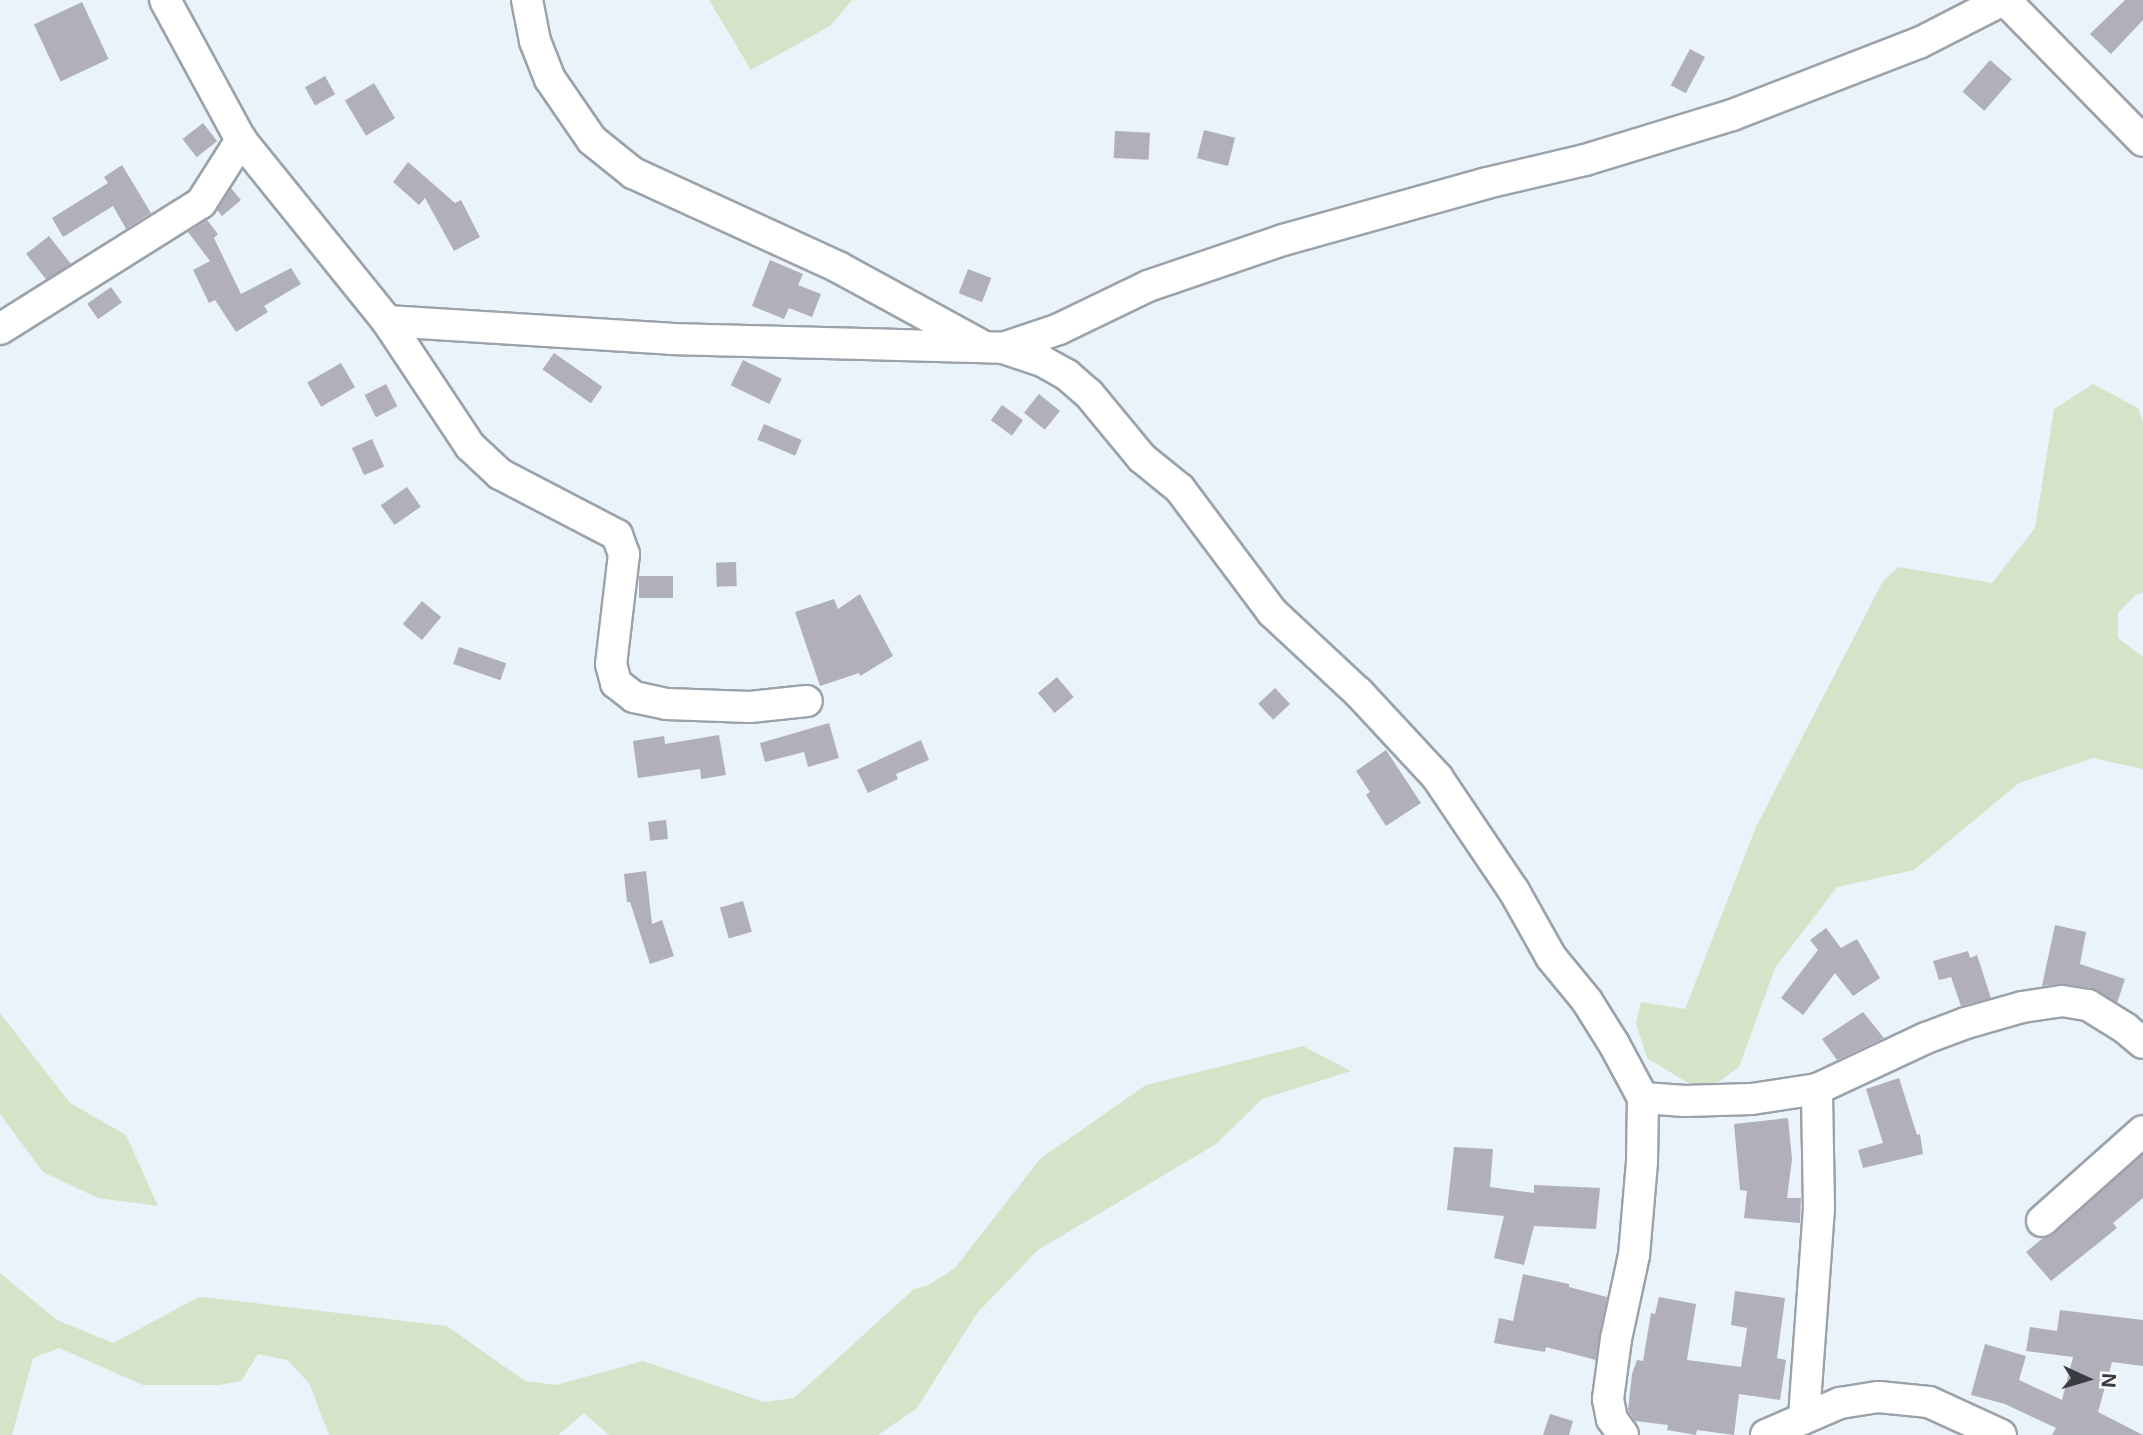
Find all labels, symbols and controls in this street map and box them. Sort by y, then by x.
north arrow [2052,1344,2122,1414]
text: N [2096,1372,2120,1389]

